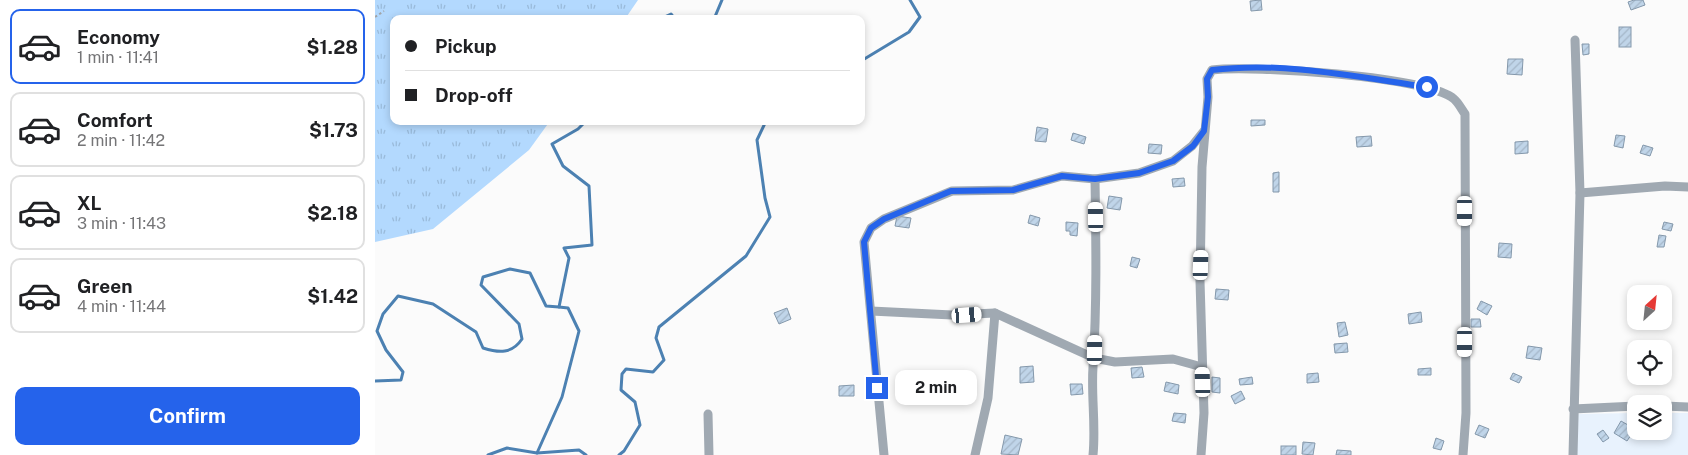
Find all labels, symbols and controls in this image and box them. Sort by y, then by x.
icon: car [17,24,62,69]
text: Economy [77,26,160,48]
text: Pickup [435,35,497,57]
text: $1.28 [307,36,358,58]
text: 1 min · 11:41 [77,48,159,67]
route start [1416,76,1438,98]
text: Drop-off [435,84,512,106]
icon: car [17,107,62,152]
text: Comfort [77,109,153,131]
text: $1.73 [309,119,358,141]
text: 2 min · 11:42 [77,131,165,150]
icon: car [17,190,62,235]
text: XL [77,192,102,214]
car [1457,196,1472,226]
text: $2.18 [307,202,358,224]
car [1088,202,1103,232]
text: 3 min · 11:43 [77,214,166,233]
car [1192,250,1209,280]
icon: car [17,273,62,318]
text: Green [77,275,132,297]
text: $1.42 [307,285,358,307]
north arrow [1627,285,1673,330]
map controls [1627,285,1672,440]
text: 4 min · 11:44 [77,297,166,316]
car [951,306,982,324]
car [1457,327,1472,357]
car [1087,335,1102,365]
button: locate [1627,340,1672,385]
car [1194,367,1211,397]
callout: 2 min [895,370,977,406]
route end [866,377,888,399]
text: 2 min [915,378,957,397]
button: Confirm [15,387,360,445]
button: layers [1627,395,1672,440]

